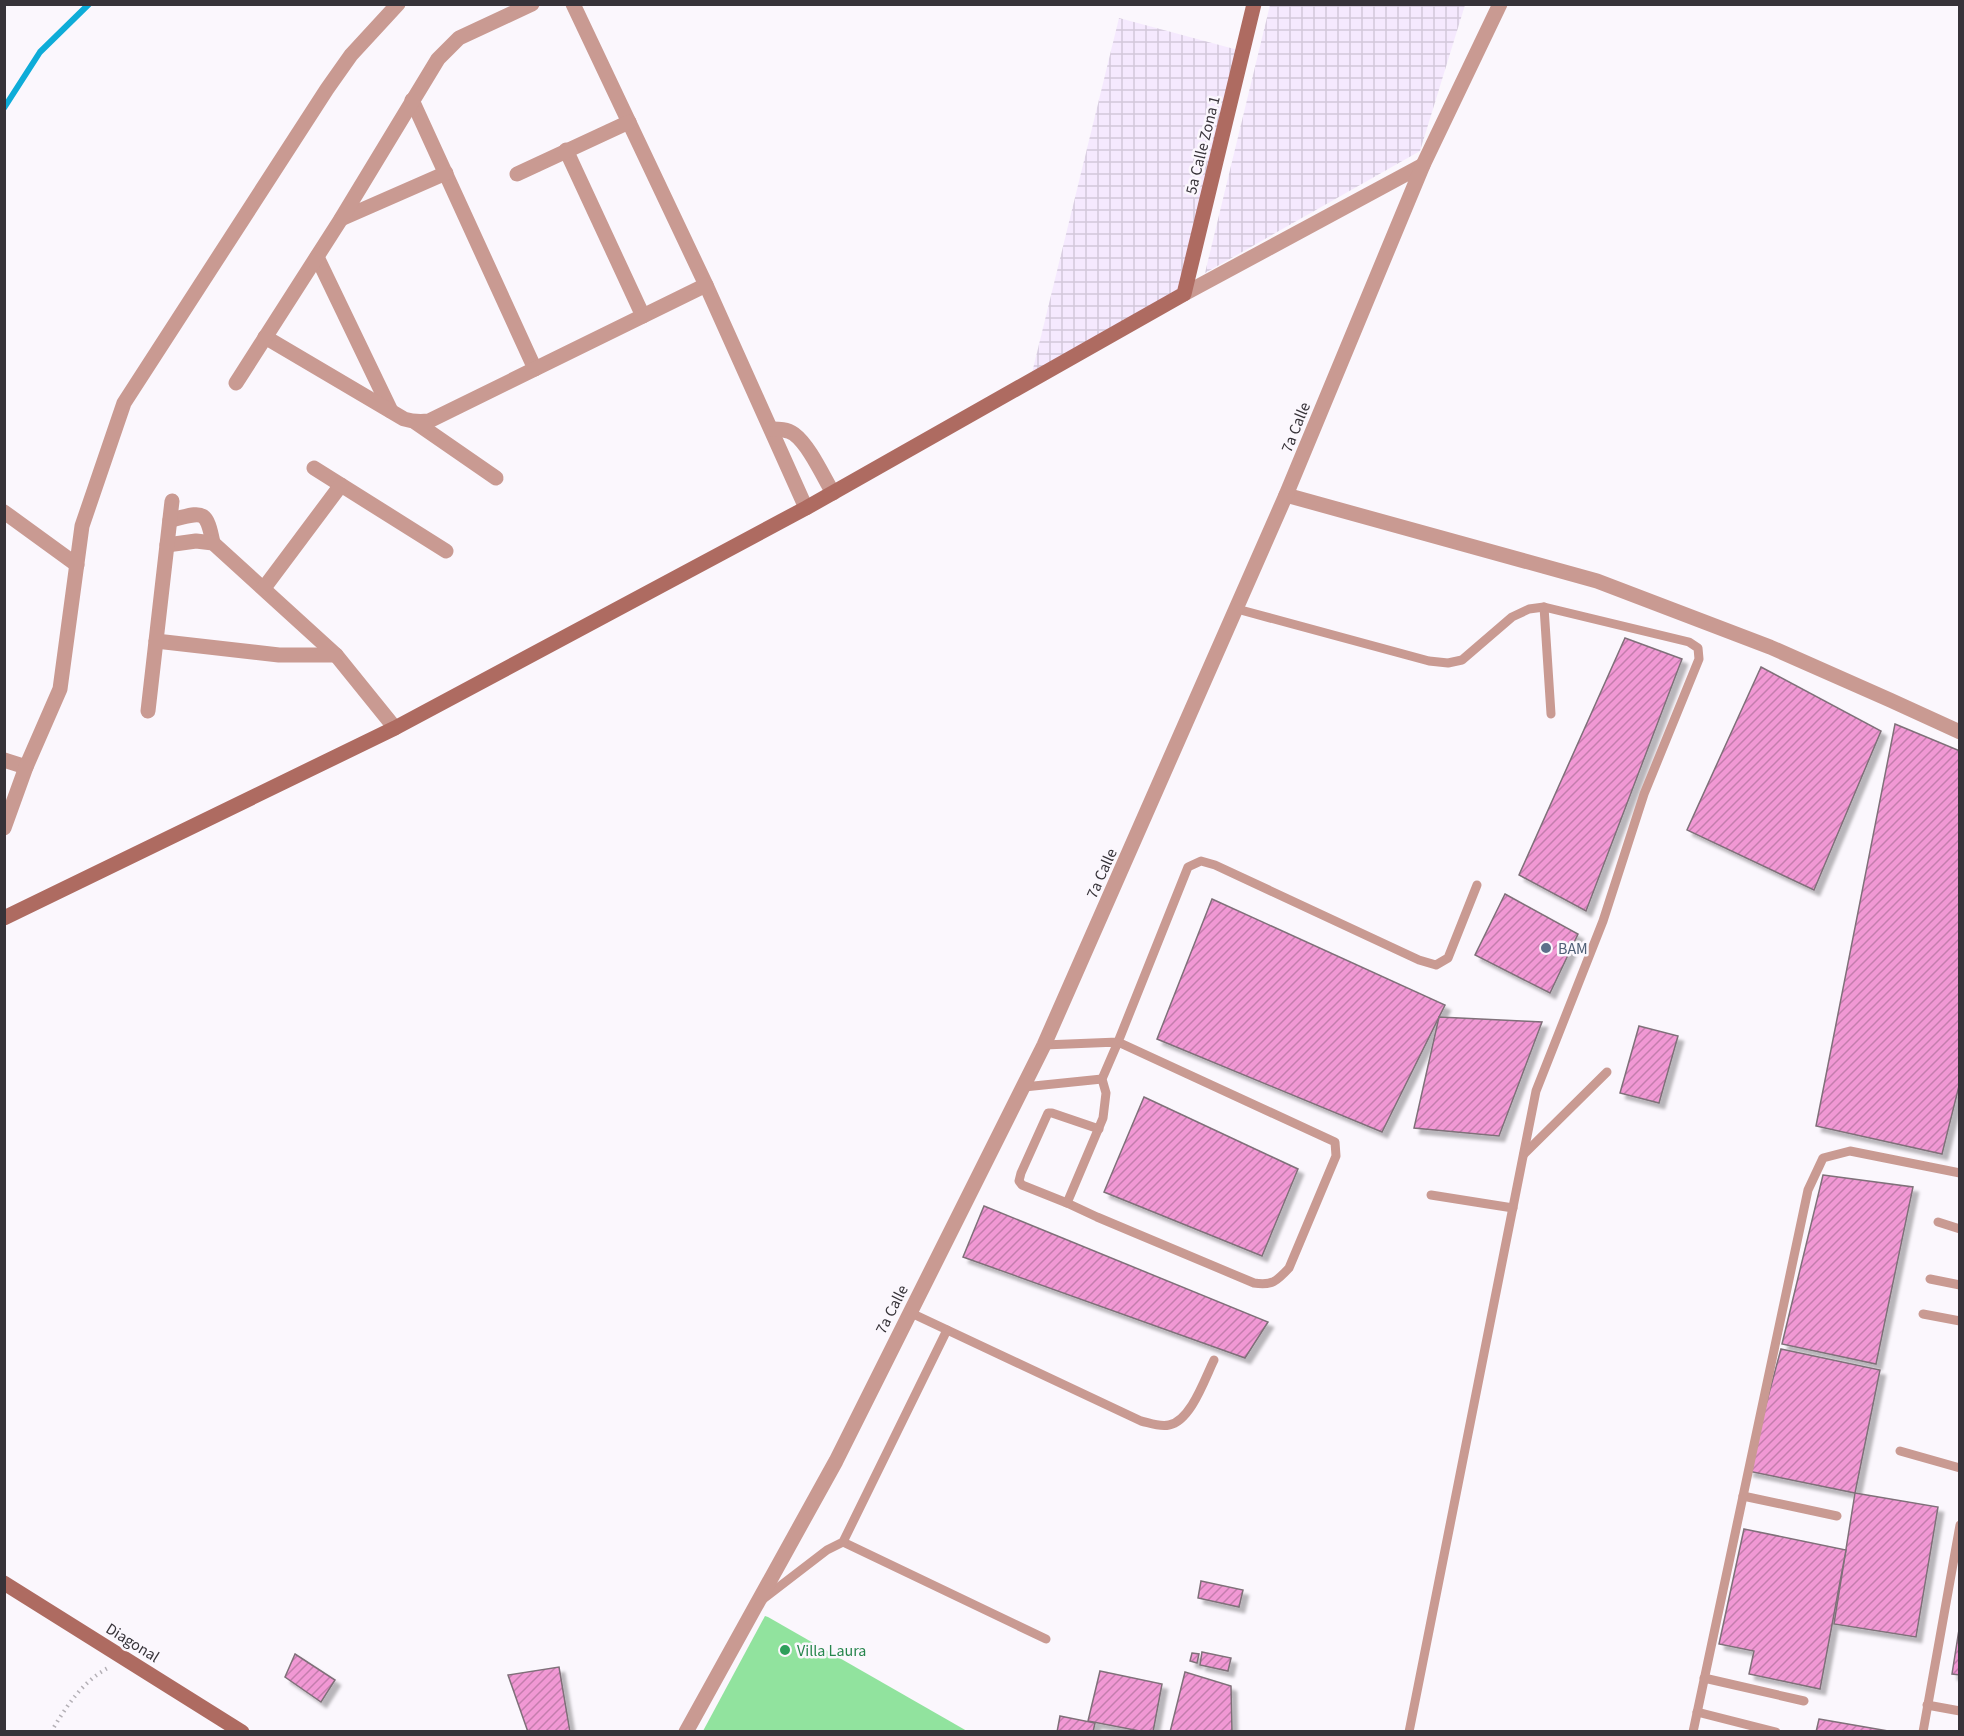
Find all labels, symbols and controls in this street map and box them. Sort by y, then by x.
street label: 5a Calle Zona 1 [1180,94,1226,197]
street label: 7a Calle [1276,399,1316,456]
street label: 7a Calle [1081,845,1123,902]
place label: BAM [1558,938,1588,960]
marker: BAM [1539,941,1553,955]
street label: 7a Calle [870,1281,914,1338]
street label: Diagonal [102,1618,163,1668]
place label: Villa Laura [797,1640,866,1662]
marker: Villa Laura [778,1643,792,1657]

